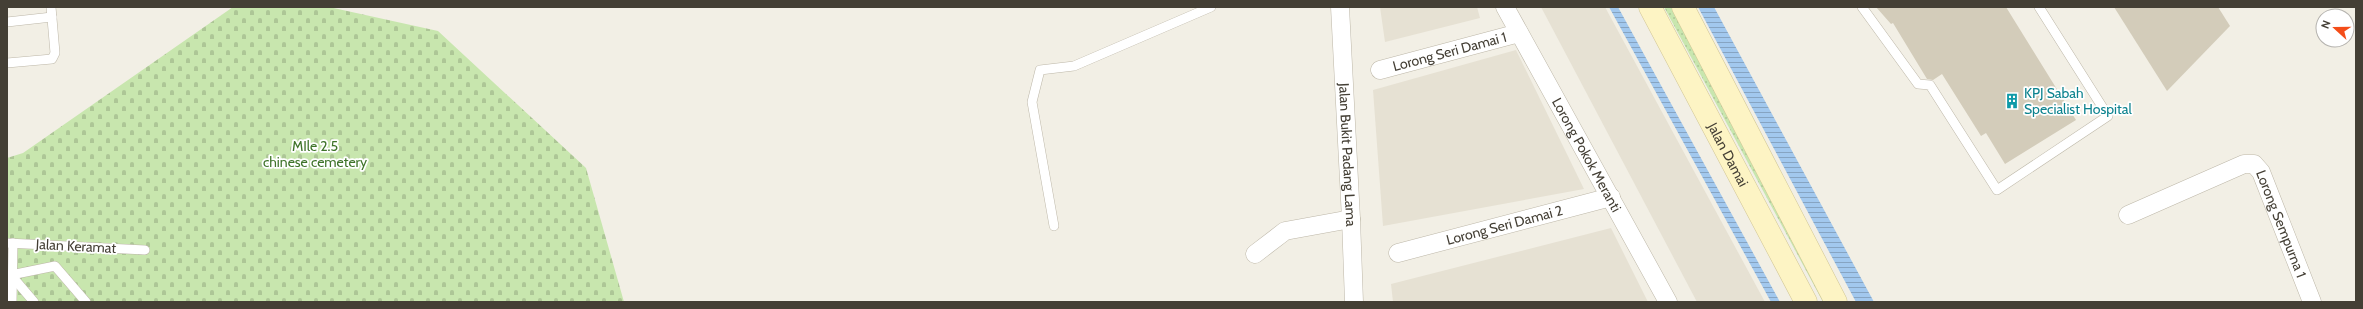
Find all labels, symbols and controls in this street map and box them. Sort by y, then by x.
north arrow [2315,8,2355,48]
text: N [2318,18,2334,31]
street label: Lorong Seri Damai 1 [1391,28,1508,75]
street label: Jalan Bukit Padang Lama [1335,82,1360,227]
place label: KPJ Sabah Specialist Hospital [2024,84,2132,118]
building icon: KPJ Sabah Specialist Hospital [2003,92,2021,110]
street label: Lorong Pokok Meranti [1548,95,1626,215]
street label: Jalan Damai [1703,119,1752,190]
park label: MIle 2.5 chinese cemetery [263,137,367,171]
street label: Lorong Sempurna 1 [2252,167,2311,280]
street label: Lorong Seri Damai 2 [1444,201,1565,249]
street label: Jalan Keramat [34,235,117,257]

